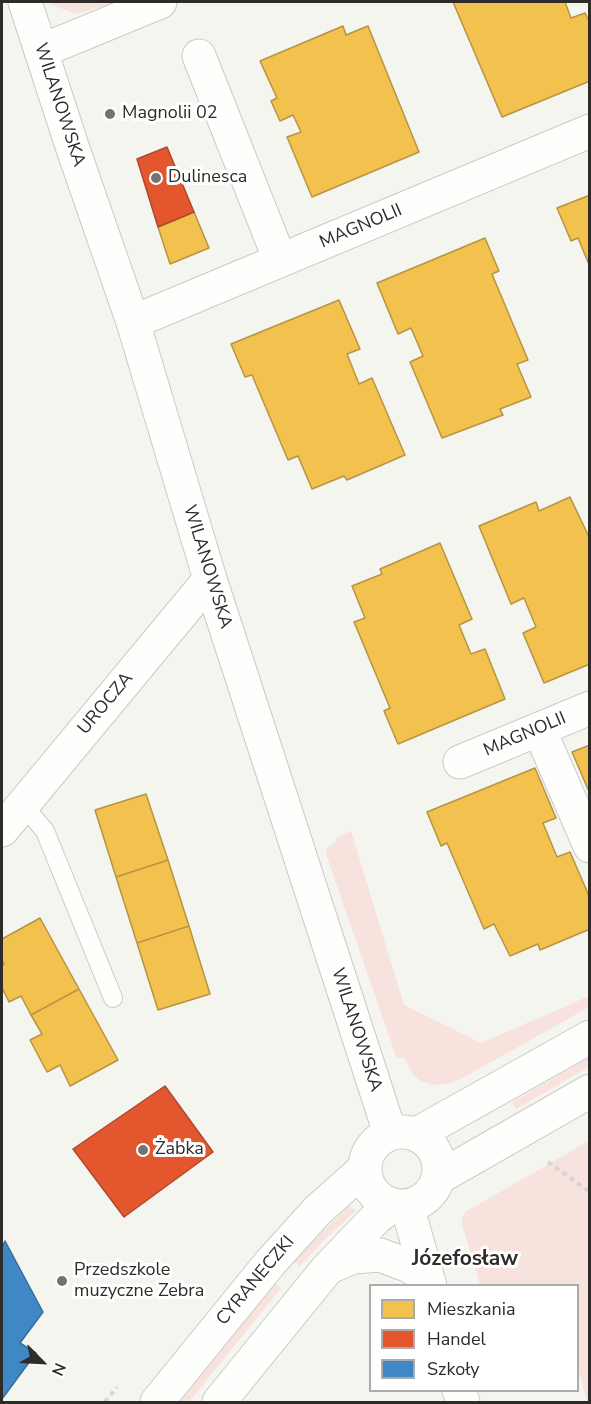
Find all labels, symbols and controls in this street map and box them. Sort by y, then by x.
street label: WILANOWSKA [29,41,89,169]
place label: Magnolii 02 [122,103,218,125]
marker: Magnolii 02 [103,107,117,121]
place label: Dulinesca [168,167,247,189]
marker: Dulinesca [149,171,163,185]
street label: MAGNOLII [317,200,405,254]
street label: WILANOWSKA [178,502,236,632]
street label: UROCZA [74,669,138,739]
street label: MAGNOLII [481,708,569,762]
street label: WILANOWSKA [326,966,386,1094]
place label: Żabka [155,1139,204,1161]
marker: Żabka [136,1143,150,1157]
street label: CYRANECZKI [212,1232,300,1330]
district label: Józefosław [412,1247,518,1273]
place label: Przedszkole muzyczne Zebra [74,1260,204,1302]
marker: Przedszkole muzyczne Zebra [55,1274,69,1288]
legend [369,1284,579,1392]
text: Mieszkania [427,1297,515,1321]
text: Handel [427,1327,486,1351]
north arrow [12,1332,72,1392]
text: Szkoły [427,1357,480,1381]
text: N [46,1359,71,1379]

